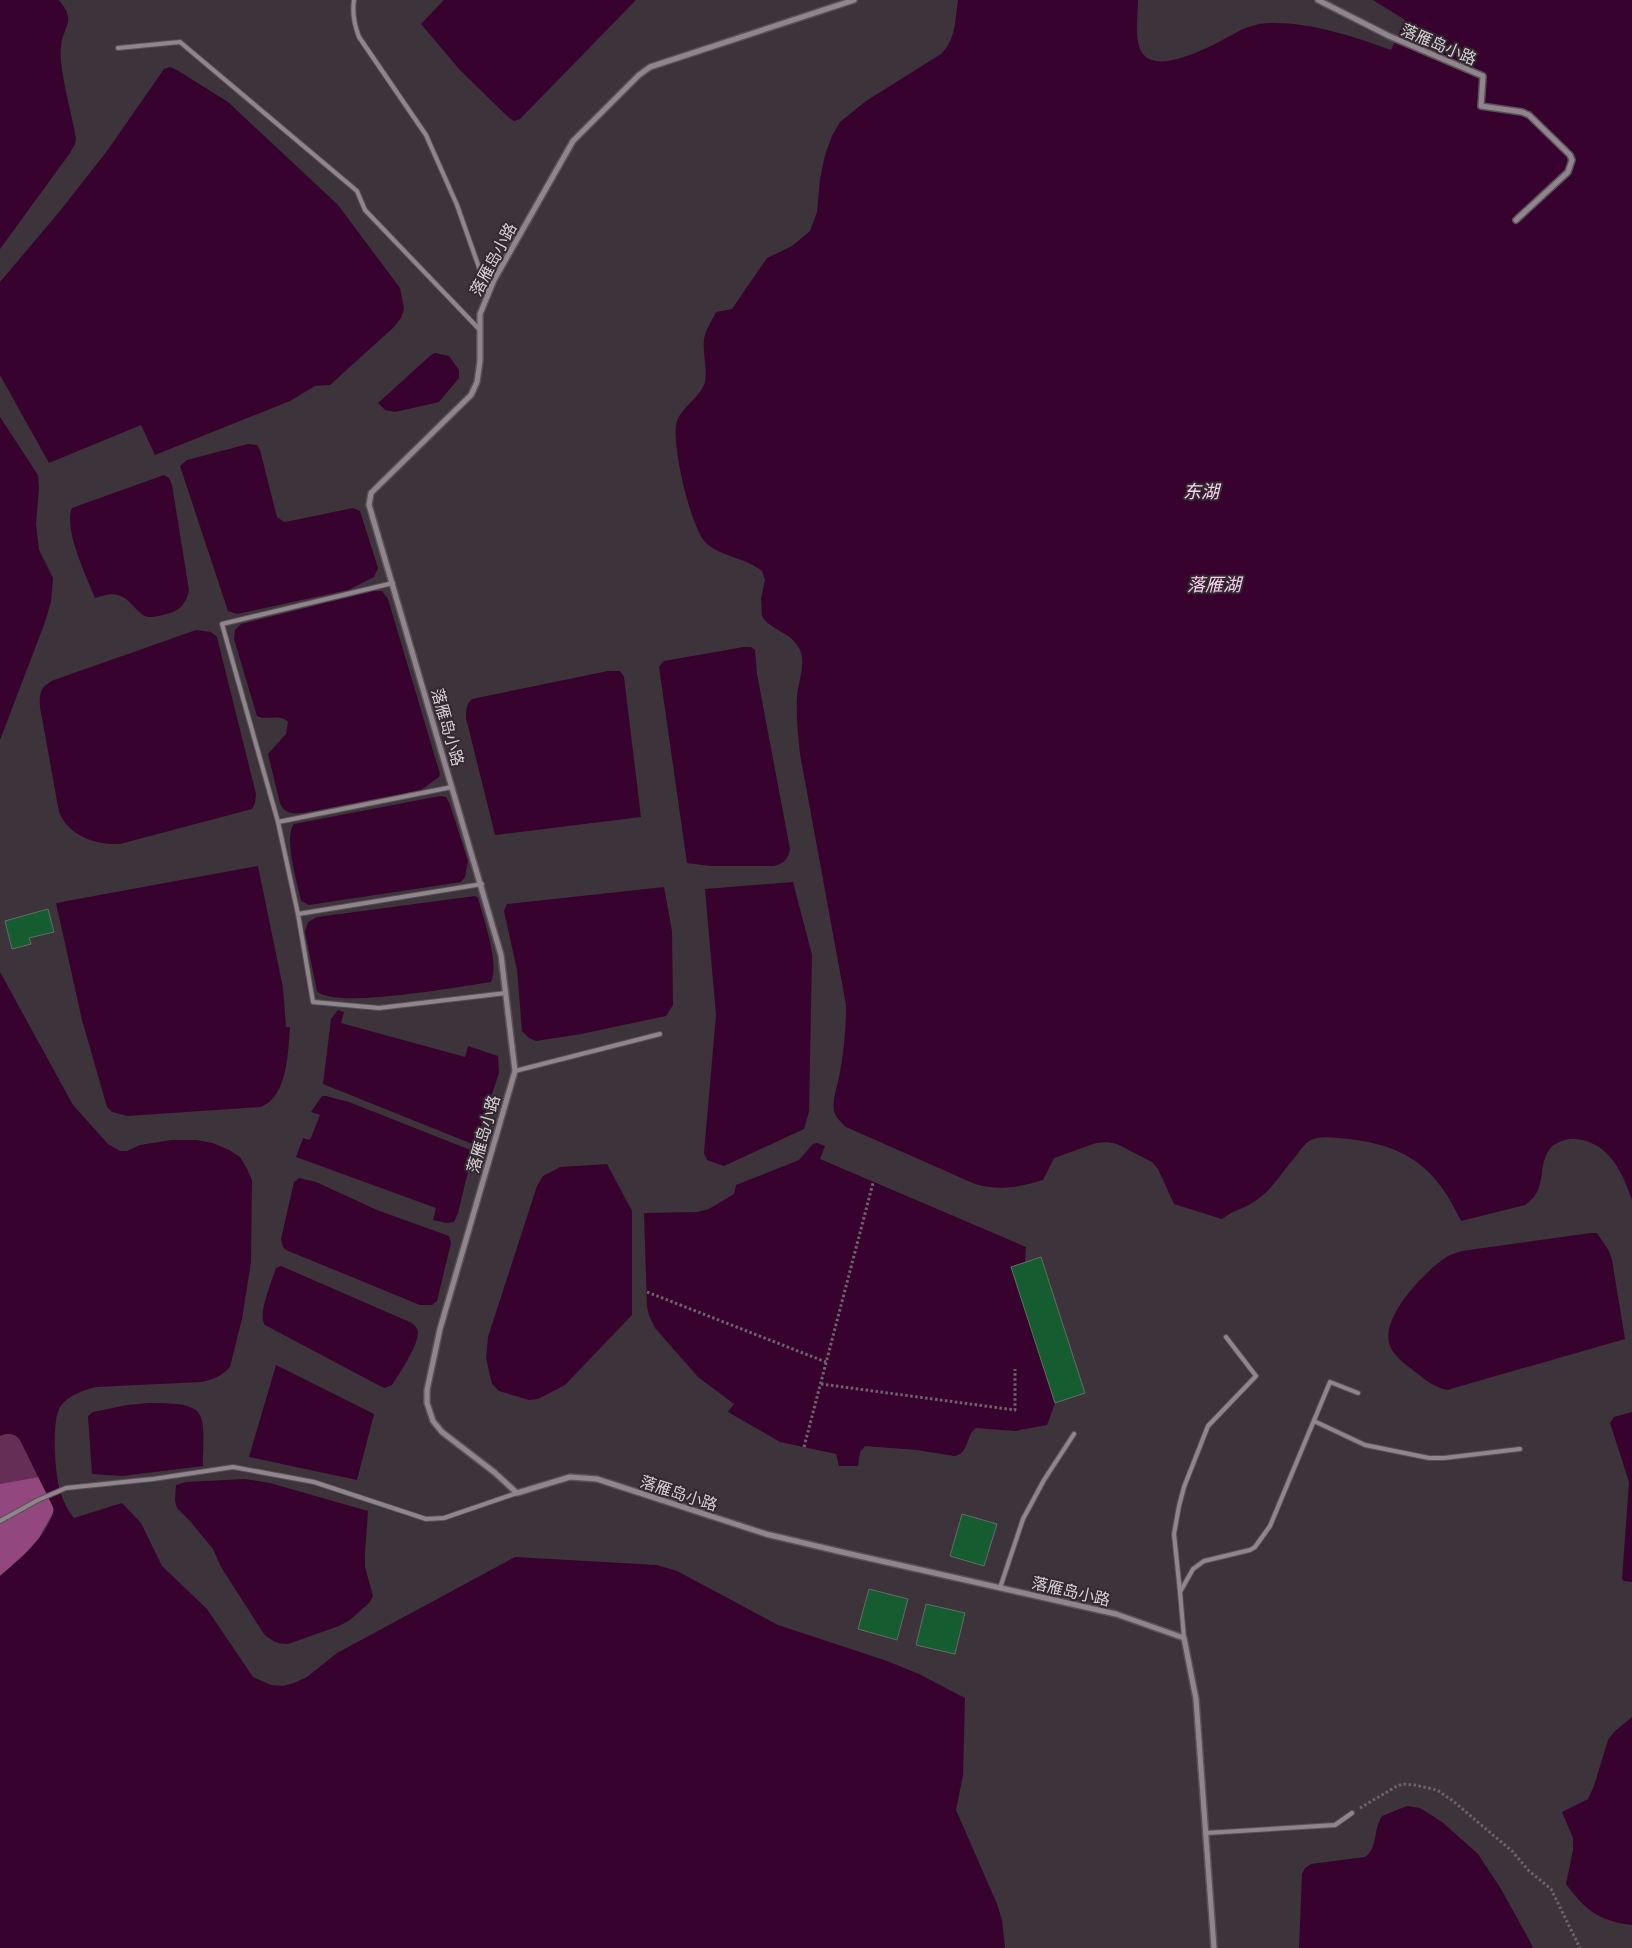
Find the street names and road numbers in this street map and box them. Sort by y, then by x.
street label: 落雁岛小路 [1398,19,1480,70]
street label: 落雁岛小路 [465,219,521,299]
street label: 落雁岛小路 [426,686,469,768]
street label: 落雁岛小路 [462,1093,505,1175]
street label: 落雁岛小路 [638,1471,720,1516]
street label: 落雁岛小路 [1030,1572,1112,1611]

